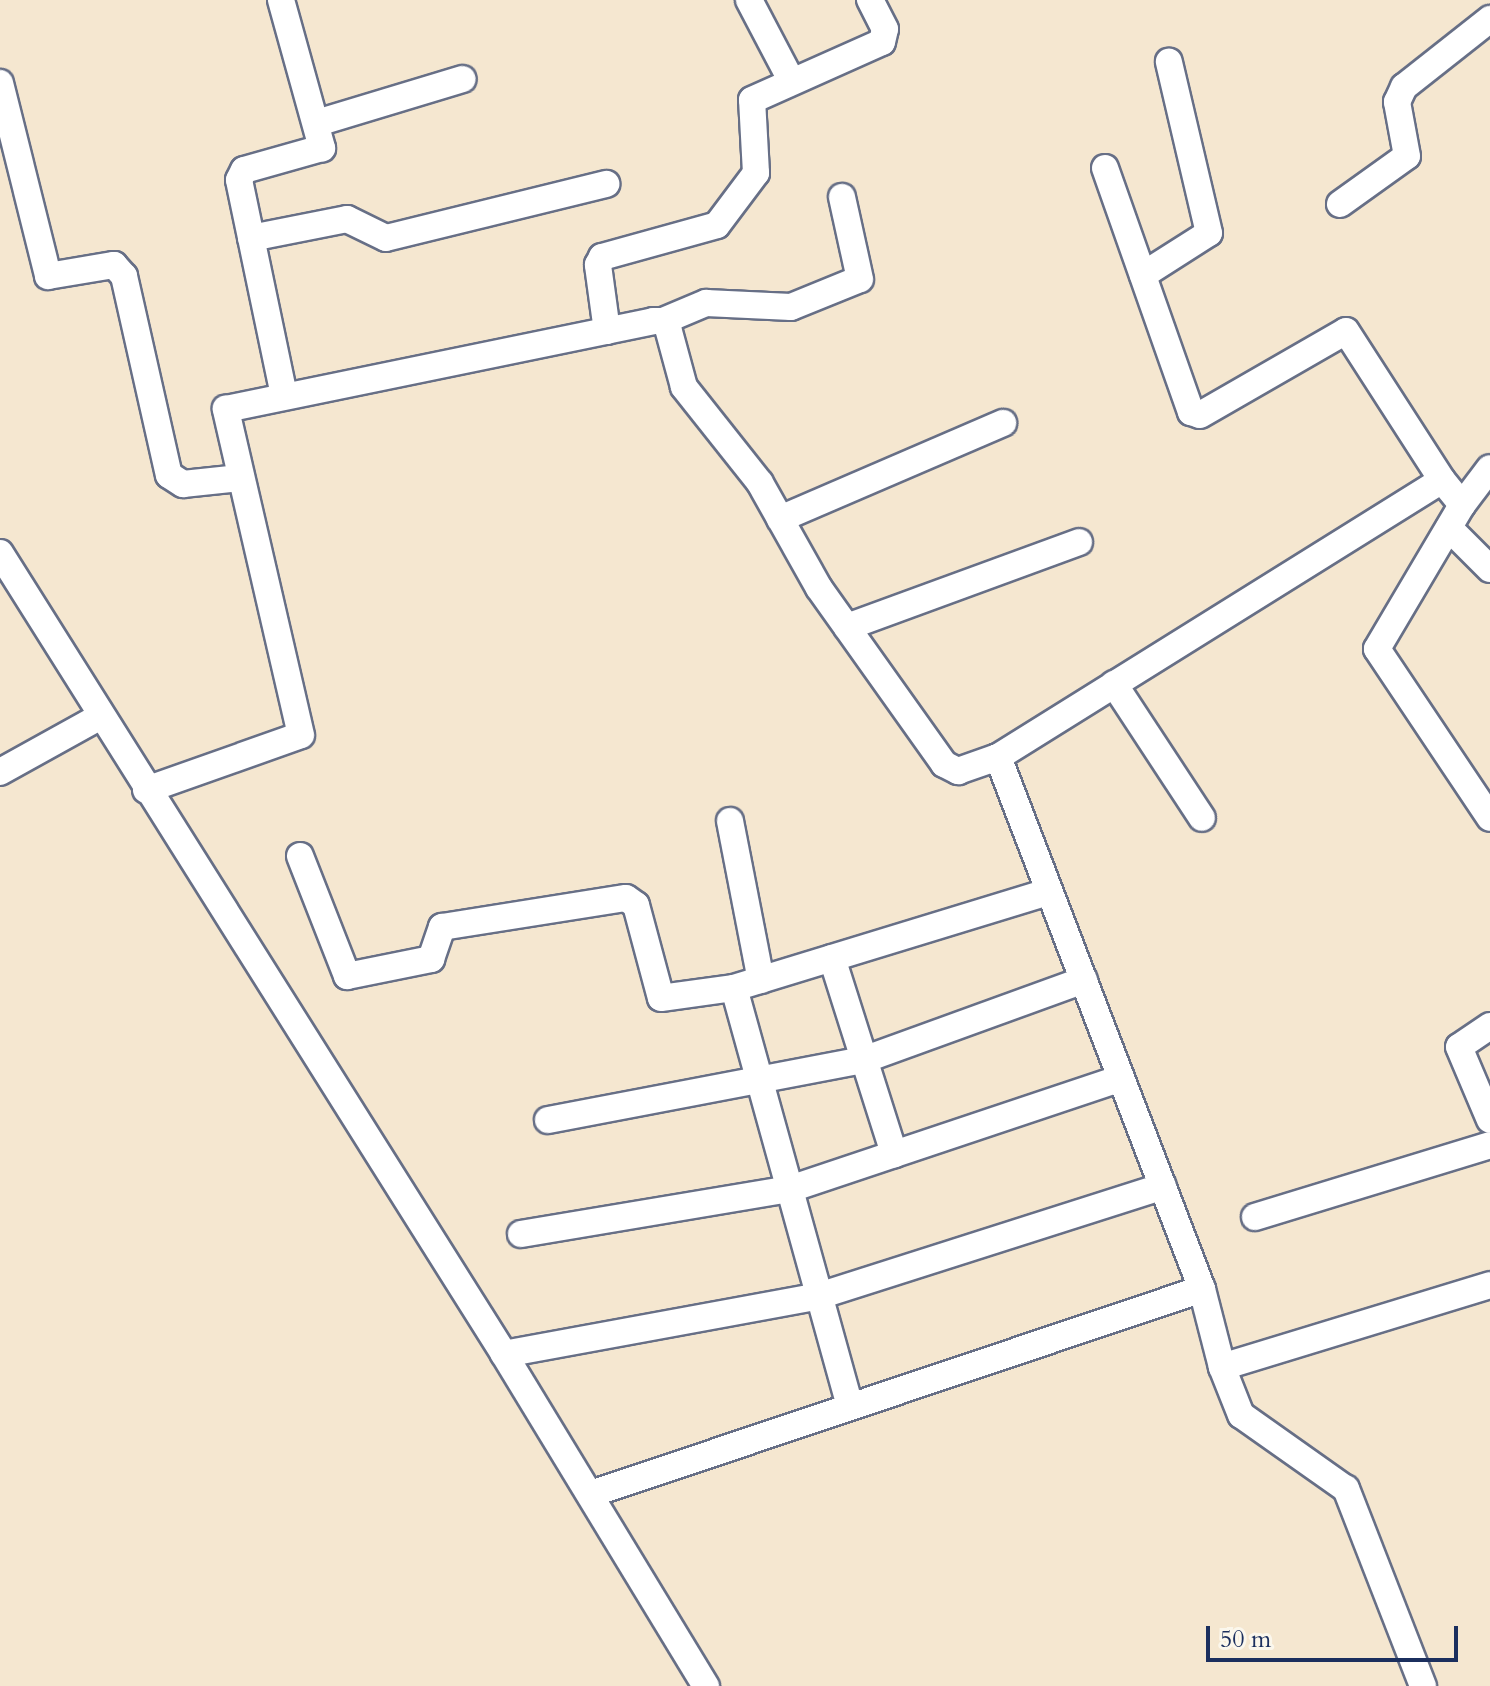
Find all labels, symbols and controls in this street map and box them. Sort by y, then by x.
scale bar [1210,1610,1462,1660]
text: 50 m [1220,1623,1271,1656]

